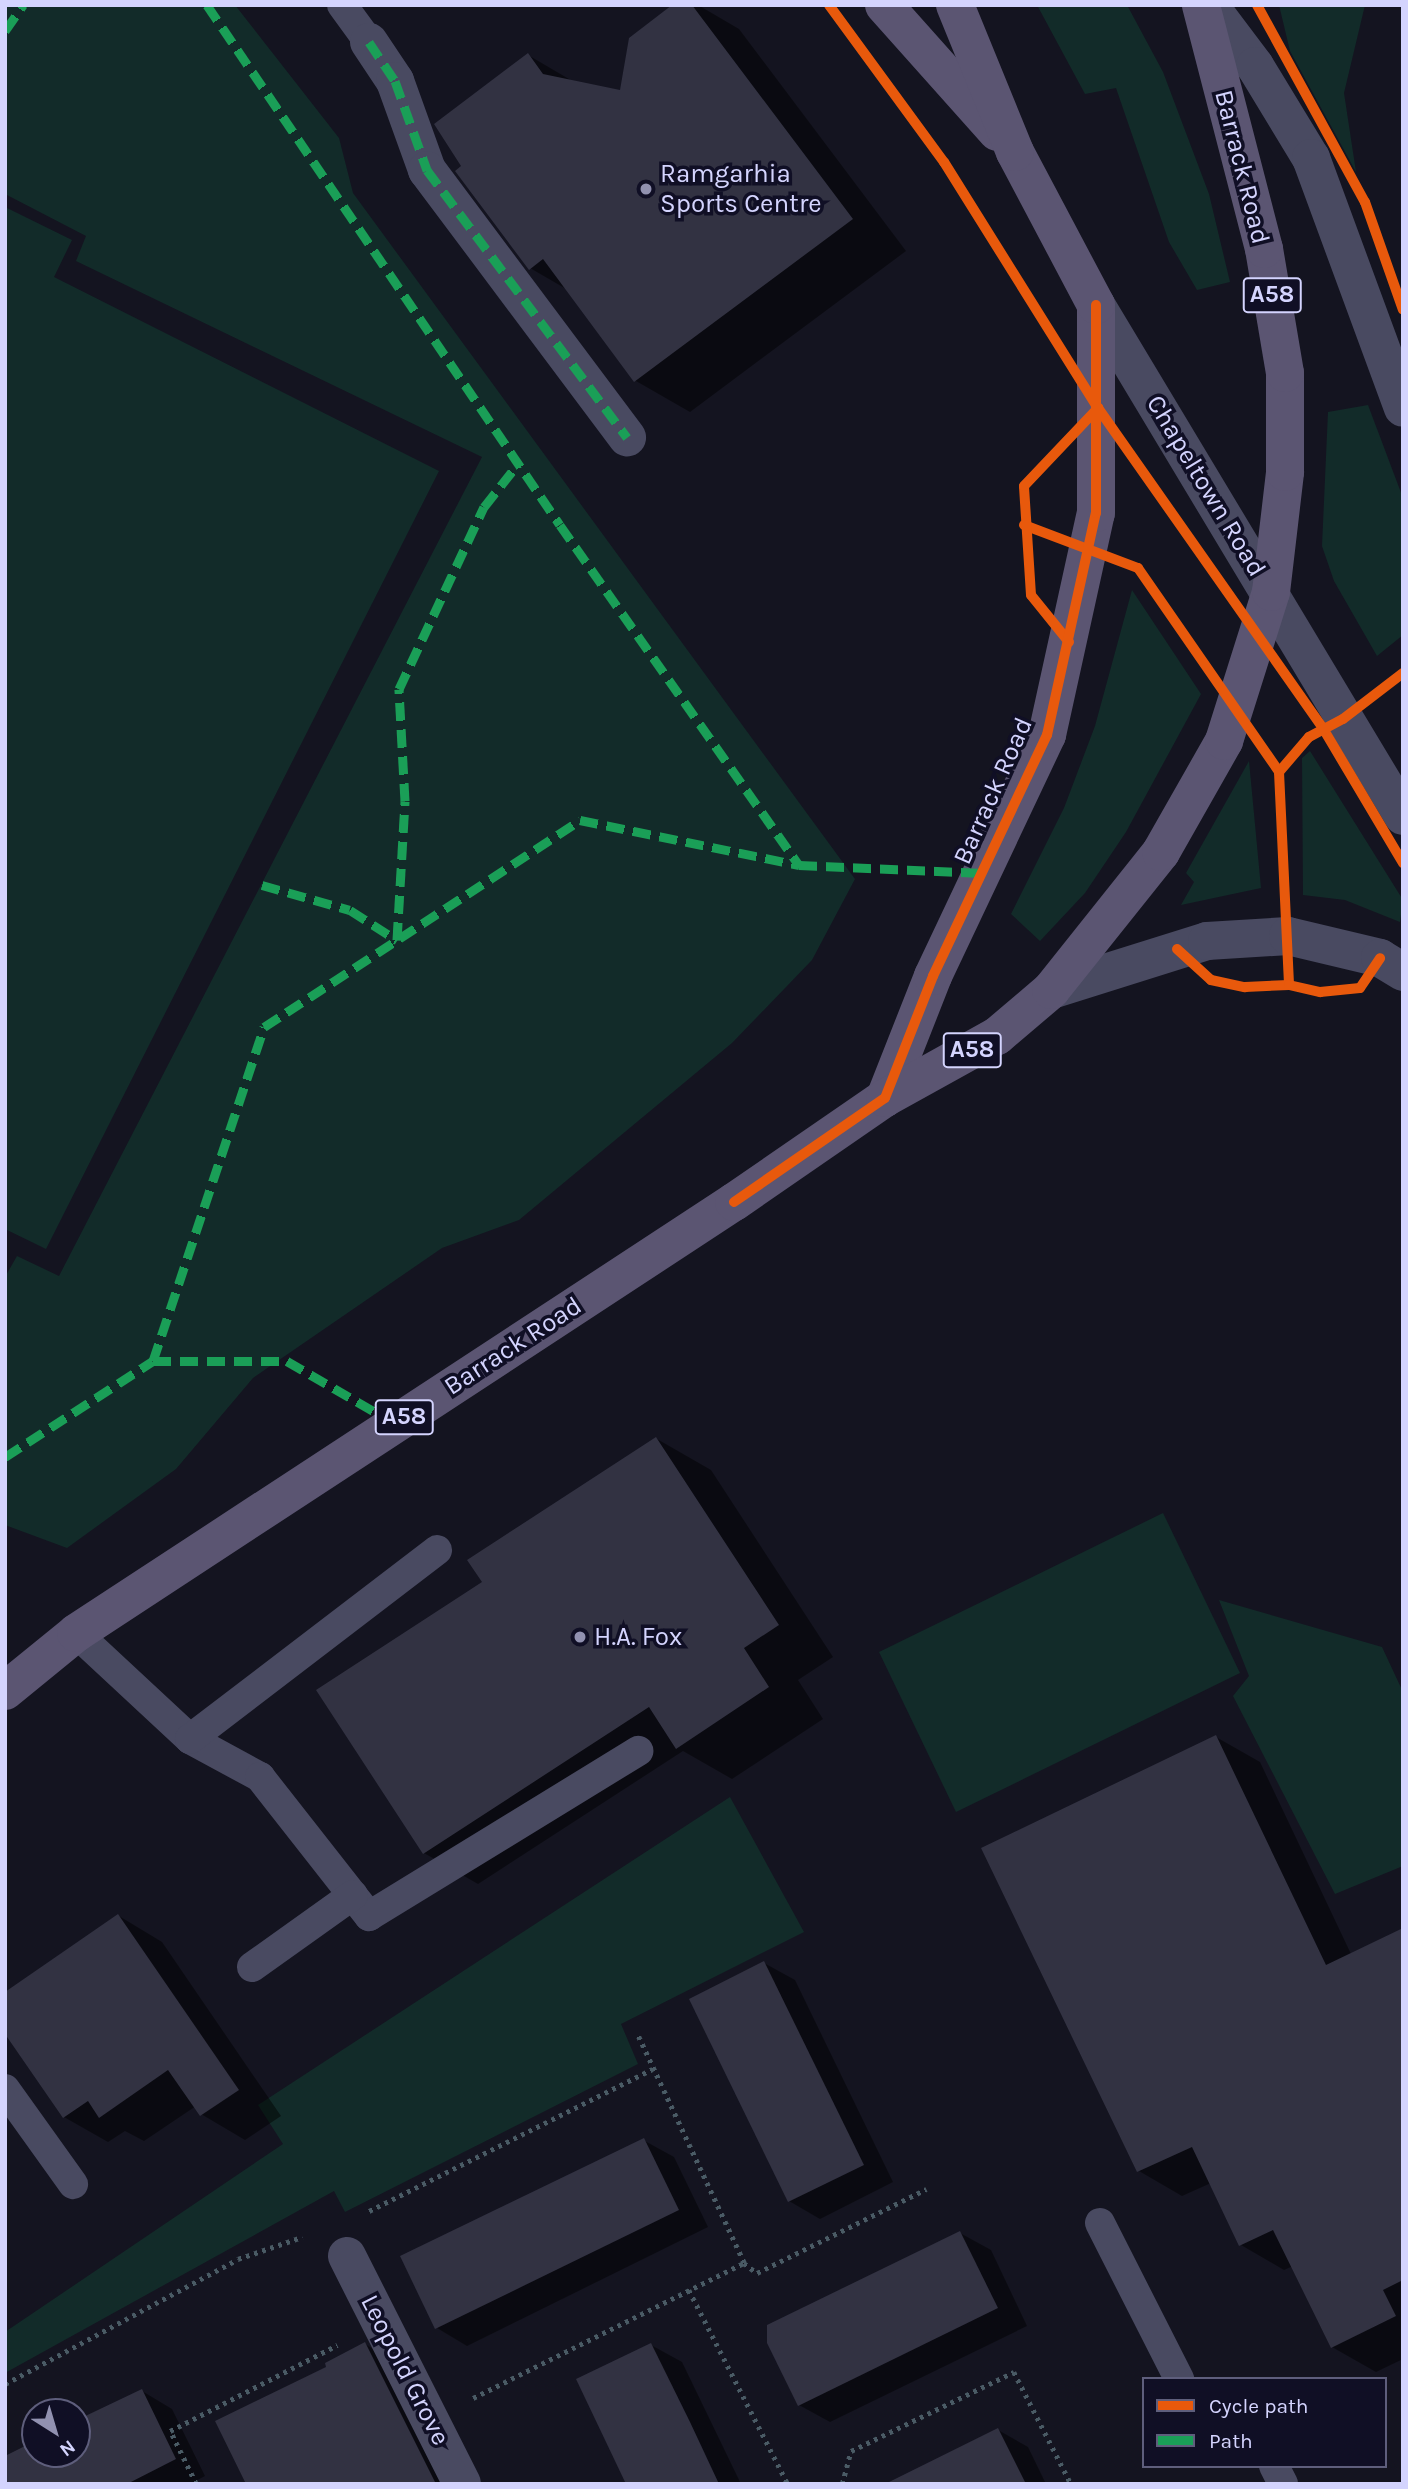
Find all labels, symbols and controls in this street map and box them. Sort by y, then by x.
street label: Barrack Road [1208,87,1276,247]
place label: Ramgarhia Sports Centre [660,158,822,220]
marker: Ramgarhia Sports Centre [638,181,654,197]
road number: A58 [1242,274,1302,316]
street label: Chapeltown Road [1139,390,1273,582]
street label: Barrack Road [947,713,1039,869]
road number: A58 [942,1030,1002,1070]
street label: Barrack Road [438,1290,588,1402]
road number: A58 [374,1396,434,1437]
place label: H.A. Fox [594,1621,682,1653]
marker: H.A. Fox [572,1629,588,1645]
street label: Leopold Grove [354,2290,456,2450]
legend [1142,2377,1387,2468]
text: Cycle path [1209,2394,1309,2418]
north arrow [21,2398,91,2468]
text: Path [1209,2429,1253,2453]
text: N [55,2435,79,2461]

